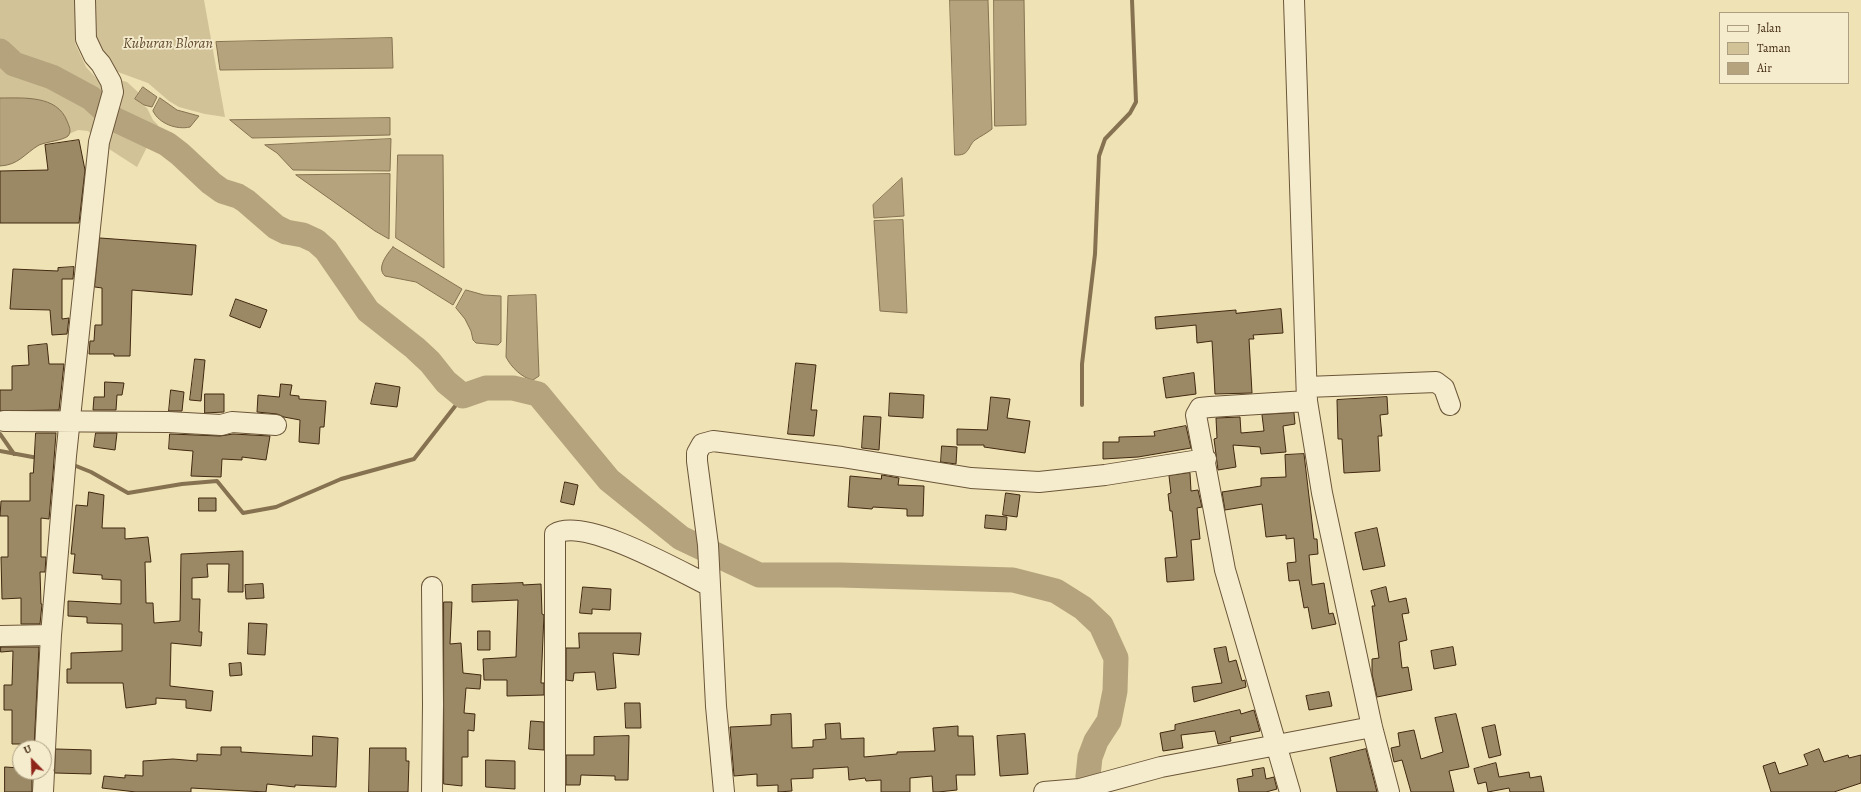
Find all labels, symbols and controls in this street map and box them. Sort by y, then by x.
legend [1719,12,1849,84]
text: Jalan [1757,20,1781,36]
park label: Kuburan Bloran [123,35,213,53]
text: Taman [1757,40,1791,56]
text: Air [1757,60,1772,76]
north arrow [12,740,52,780]
text: U [21,741,34,758]

